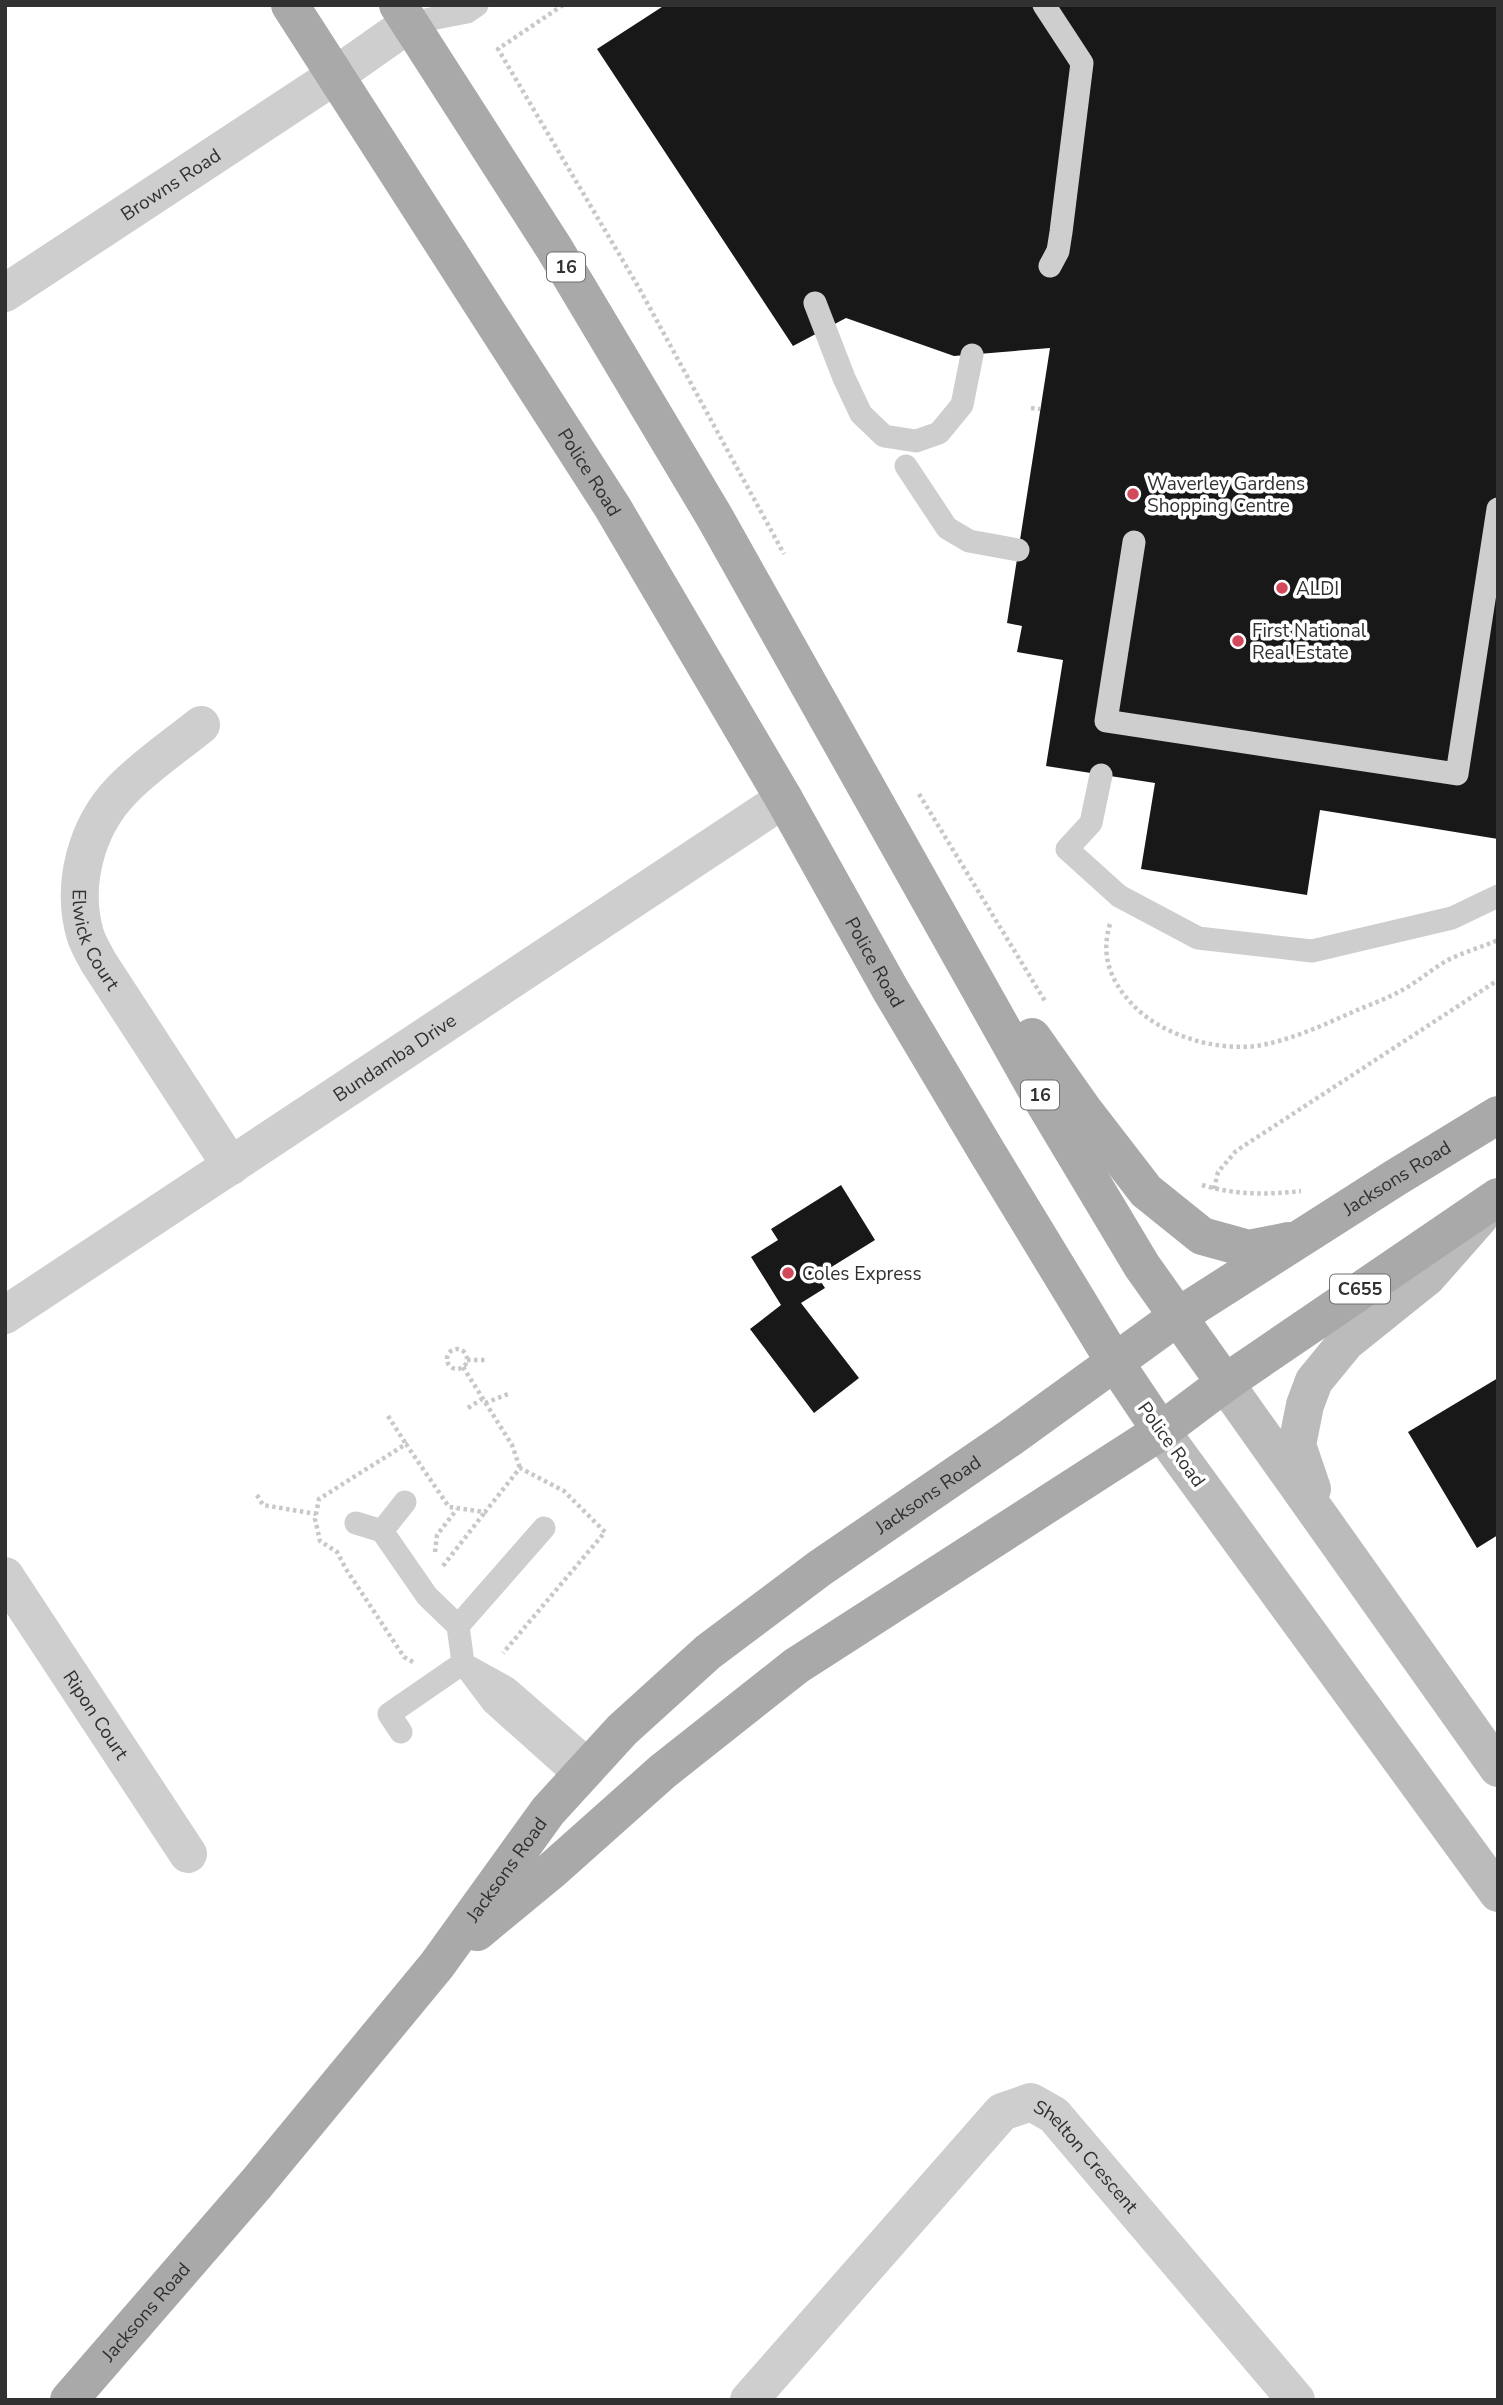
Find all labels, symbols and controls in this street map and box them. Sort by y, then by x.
street label: Browns Road [116,142,226,227]
road number: 16 [547,253,585,282]
street label: Police Road [551,423,627,521]
place label: Waverley Gardens Shopping Centre [1147,471,1305,519]
marker: Waverley Gardens Shopping Centre [1125,486,1141,502]
place label: ALDI [1296,576,1339,602]
marker: ALDI [1274,580,1290,596]
place label: First National Real Estate [1252,618,1367,666]
marker: First National Real Estate [1230,633,1246,649]
street label: Elwick Court [66,889,126,996]
street label: Police Road [838,912,910,1013]
street label: Bundamba Drive [328,1008,462,1108]
road number: 16 [1021,1080,1059,1110]
street label: Jacksons Road [1337,1135,1456,1223]
place label: Coles Express [802,1261,922,1287]
marker: Coles Express [780,1265,796,1281]
road number: C655 [1330,1274,1390,1304]
street label: Police Road [1131,1396,1211,1493]
street label: Jacksons Road [869,1450,986,1541]
street label: Ripon Court [57,1666,134,1765]
street label: Jacksons Road [460,1812,553,1928]
street label: Shelton Crescent [1029,2094,1144,2219]
street label: Jacksons Road [96,2257,197,2368]

